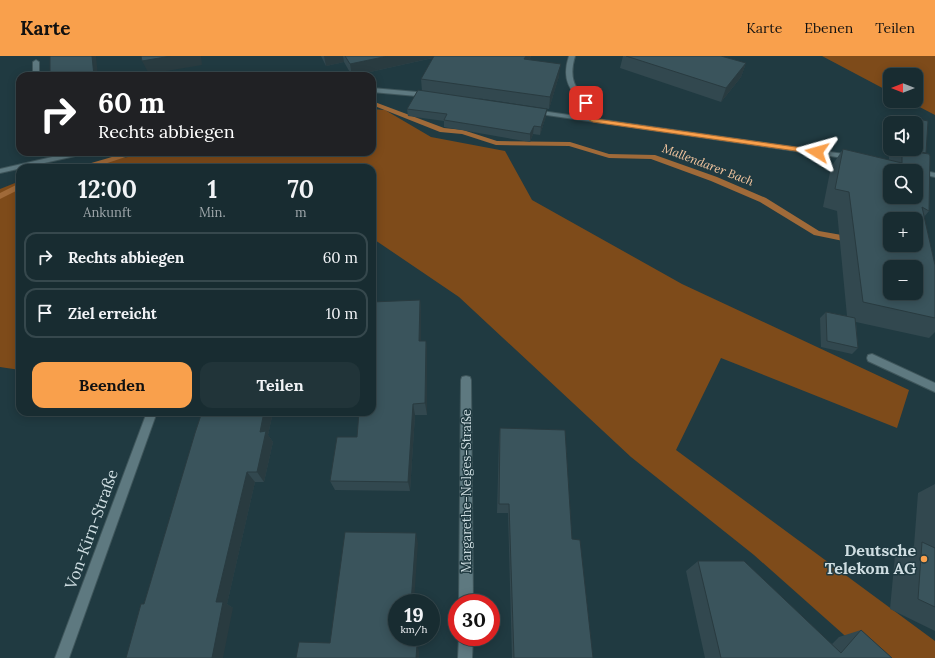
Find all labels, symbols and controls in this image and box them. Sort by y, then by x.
text: Karte [20,16,71,40]
text: Karte [746,19,782,37]
text: Ebenen [804,19,853,37]
text: Teilen [875,19,915,37]
north arrow [883,68,923,108]
map controls [883,68,923,300]
text: 60 m [98,85,165,121]
pin [569,86,603,120]
icon: right [32,88,84,140]
icon: arrive [575,92,597,114]
button: sound [883,116,923,156]
text: Rechts abbiegen [98,120,235,143]
position arrow [796,131,838,173]
water label: Mallendarer Bach [660,140,756,189]
button: search [883,164,923,204]
text: 12:00 [78,174,137,205]
text: 1 [207,174,217,205]
text: 70 [288,174,314,205]
text: Ankunft [83,204,132,221]
text: Min. [199,204,226,221]
text: m [295,204,307,221]
button: + [883,212,923,252]
icon: right [34,246,56,268]
text: Rechts abbiegen [68,248,184,267]
text: 60 m [323,248,358,267]
button: − [883,260,923,300]
icon: arrive [34,302,56,324]
text: Ziel erreicht [68,304,157,323]
text: 10 m [326,304,358,323]
button: Beenden [32,362,192,408]
button: Teilen [200,362,360,408]
street label: Margarethe-Nelges-Straße [458,409,475,573]
street label: Von-Kirn-Straße [60,466,122,593]
place label: Deutsche Telekom AG [825,540,916,578]
marker: Deutsche Telekom AG [919,554,929,564]
speed limit sign: 30 [448,594,500,646]
text: 19 [404,602,424,627]
text: km/h [400,623,428,636]

